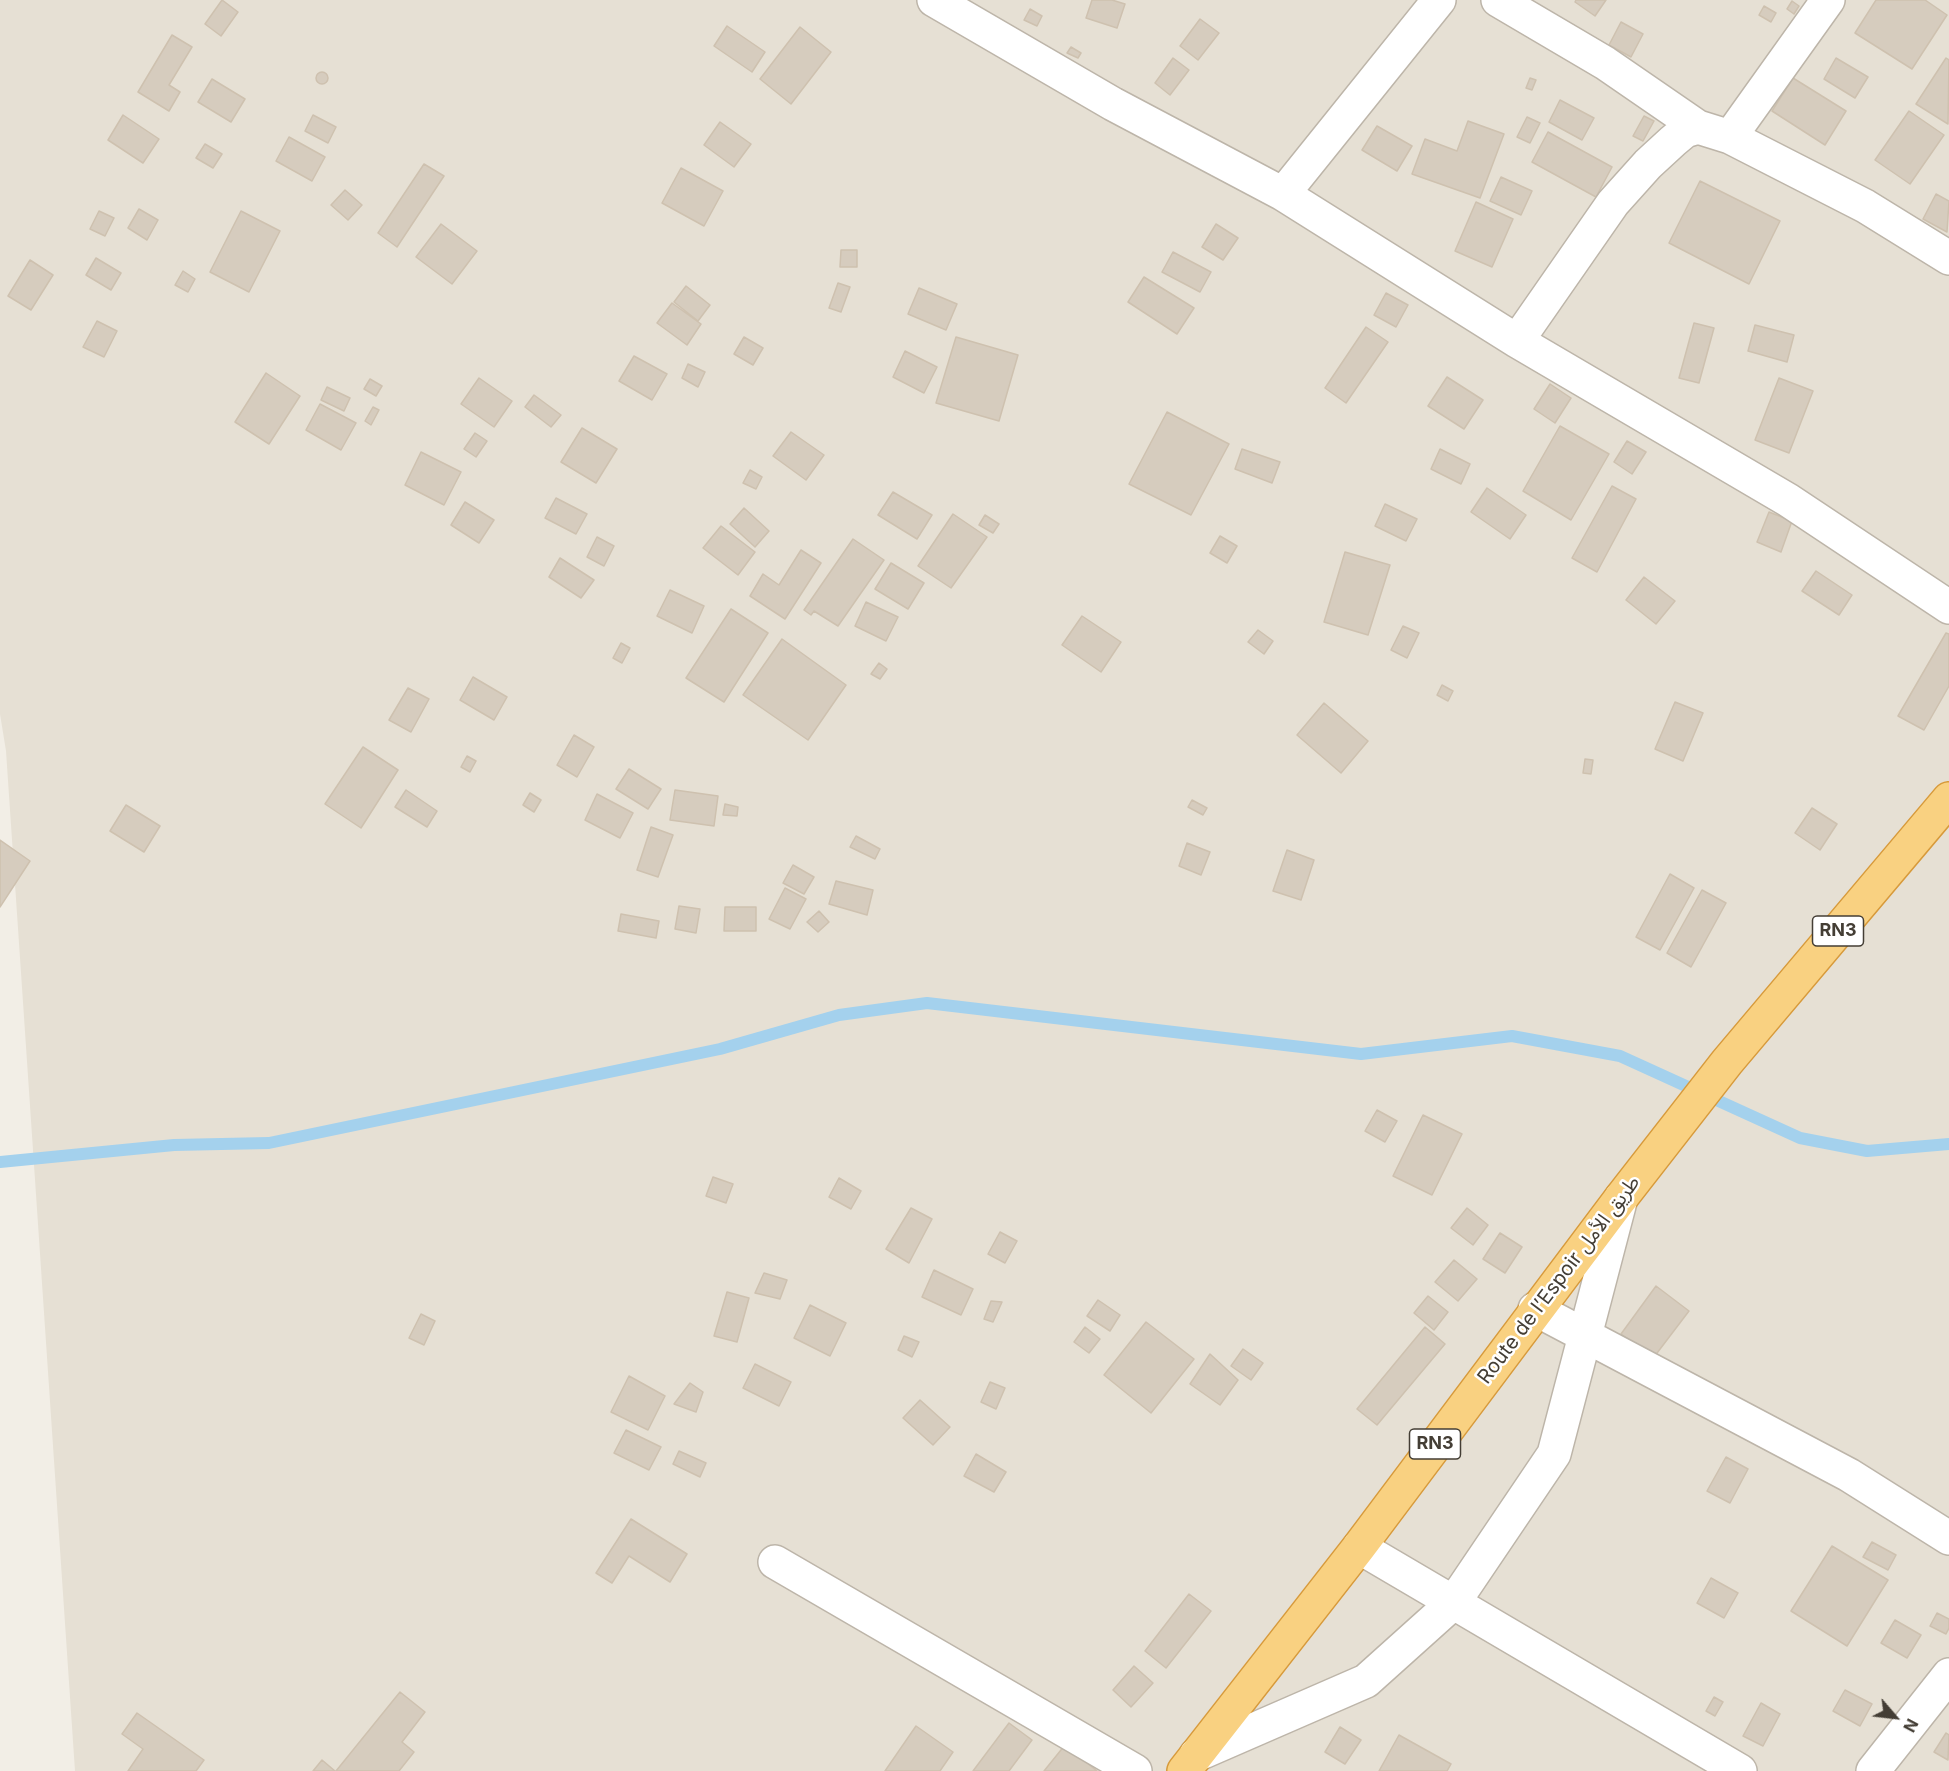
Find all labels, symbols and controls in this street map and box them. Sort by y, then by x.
road number: RN3 [1812,916,1864,946]
street label: Route de l’Espoir طريق الأمل [1473,1171,1645,1389]
road number: RN3 [1410,1429,1460,1459]
north arrow [1865,1687,1925,1747]
text: N [1899,1715,1923,1736]

